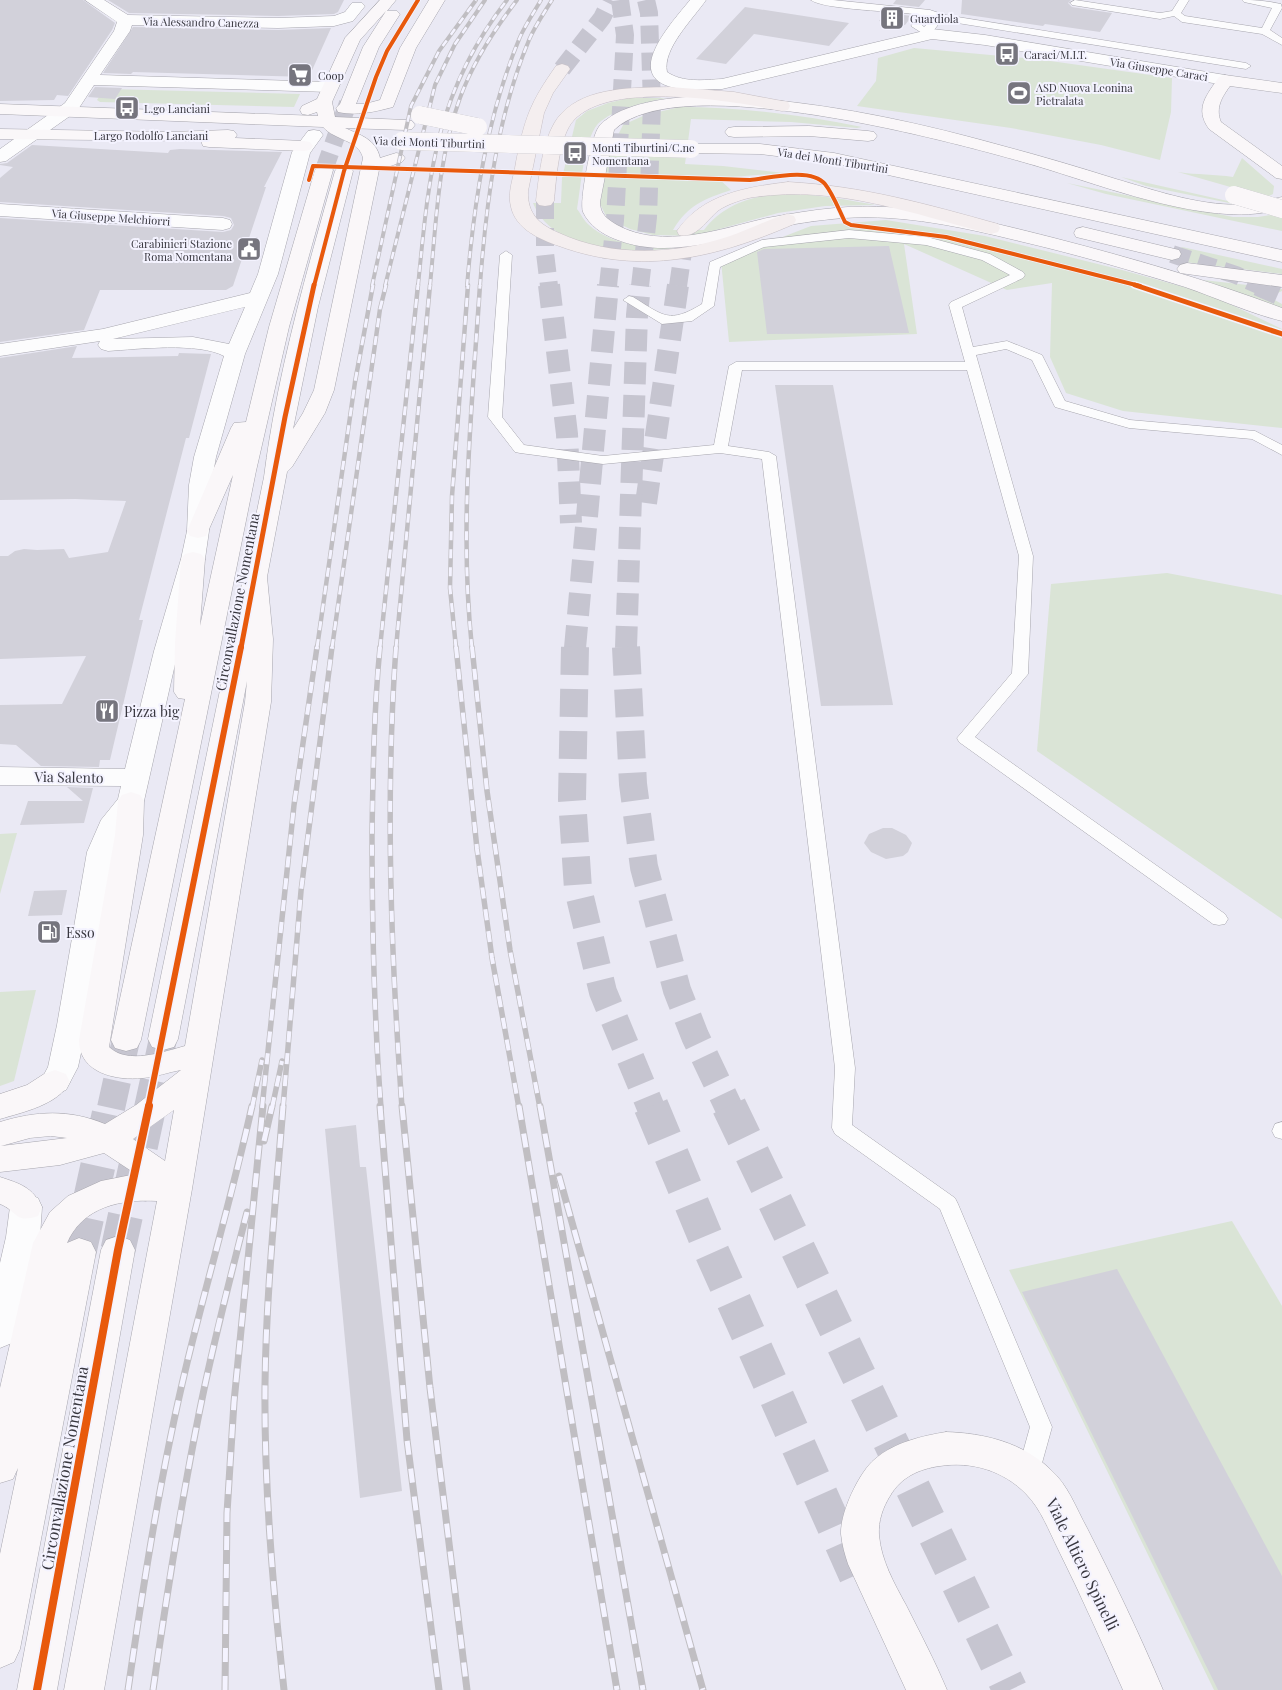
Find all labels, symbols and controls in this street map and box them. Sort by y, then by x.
building icon: Guardiola [879,5,905,31]
place label: Guardiola [910,11,959,26]
street label: Via Alessandro Canezza [142,13,260,31]
bus stop icon: Caraci/M.I.T. [994,41,1020,67]
place label: Caraci/M.I.T. [1024,47,1087,62]
street label: Via Giuseppe Caraci [1108,54,1209,84]
supermarket icon: Coop [287,62,313,88]
place label: Coop [318,68,344,83]
sports icon: ASD Nuova Leonina Pietralata [1006,80,1032,106]
place label: ASD Nuova Leonina Pietralata [1035,80,1133,108]
bus stop icon: L.go Lanciani [114,95,140,121]
place label: L.go Lanciani [144,101,210,116]
street label: Largo Rodolfo Lanciani [94,128,208,143]
street label: Via dei Monti Tiburtini [372,133,485,151]
bus stop icon: Monti Tiburtini/C.ne Nomentana [562,140,588,166]
place label: Monti Tiburtini/C.ne Nomentana [592,140,695,168]
street label: Via dei Monti Tiburtini [776,144,889,176]
street label: Via Giuseppe Melchiorri [50,205,171,229]
place label: Carabinieri Stazione Roma Nomentana [131,236,233,264]
public building icon: Carabinieri Stazione Roma Nomentana [236,236,262,262]
street label: Circonvallazione Nomentana [210,511,264,693]
restaurant icon: Pizza big [94,698,120,724]
place label: Pizza big [124,702,180,721]
street label: Via Salento [33,767,104,787]
fuel station icon: Esso [36,919,62,945]
place label: Esso [66,923,95,942]
street label: Circonvallazione Nomentana [36,1364,92,1572]
street label: Viale Altiero Spinelli [1041,1493,1124,1634]

